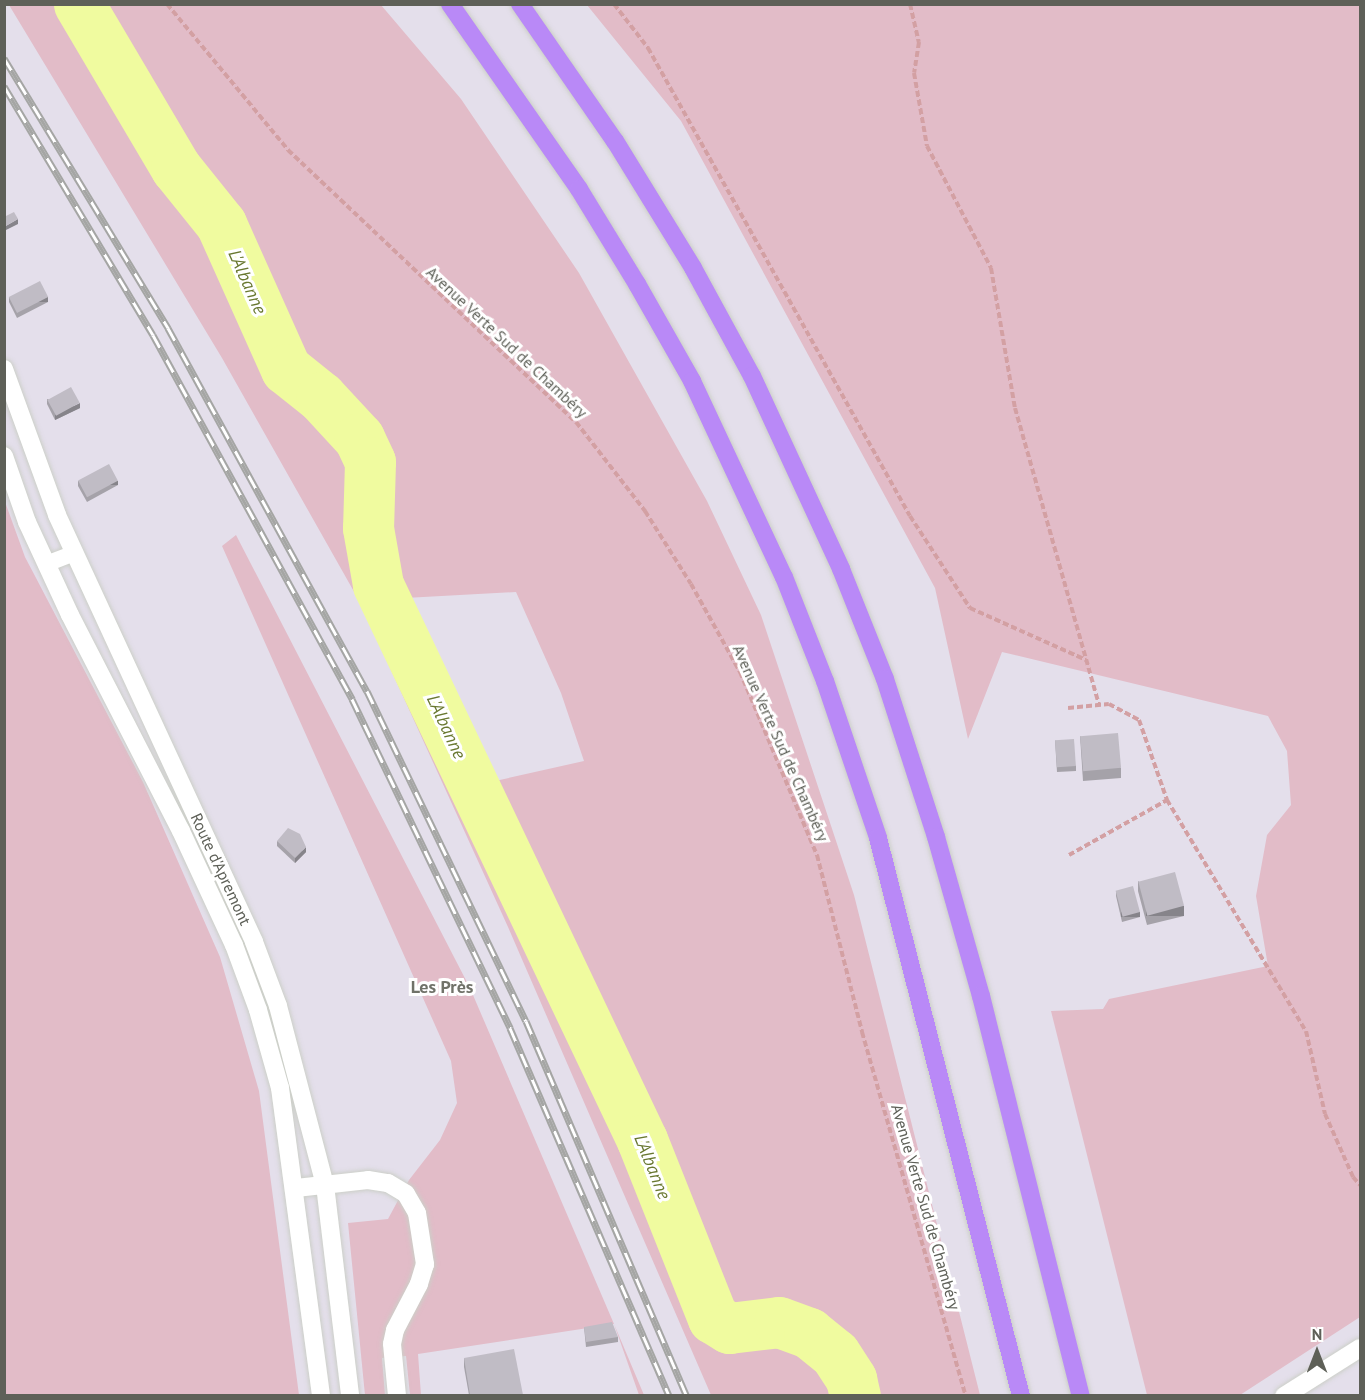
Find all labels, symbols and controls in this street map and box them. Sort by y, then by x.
water label: L'Albanne [223,246,271,318]
street label: Avenue Verte Sud de Chambéry [422,262,592,422]
street label: Avenue Verte Sud de Chambéry [729,642,833,844]
water label: L'Albanne [422,691,470,763]
street label: Route d'Apremont [187,810,255,928]
district label: Les Près [411,976,473,998]
street label: Avenue Verte Sud de Chambéry [887,1102,965,1312]
water label: L'Albanne [629,1131,675,1203]
north arrow [1287,1322,1347,1382]
text: N [1312,1324,1322,1344]

